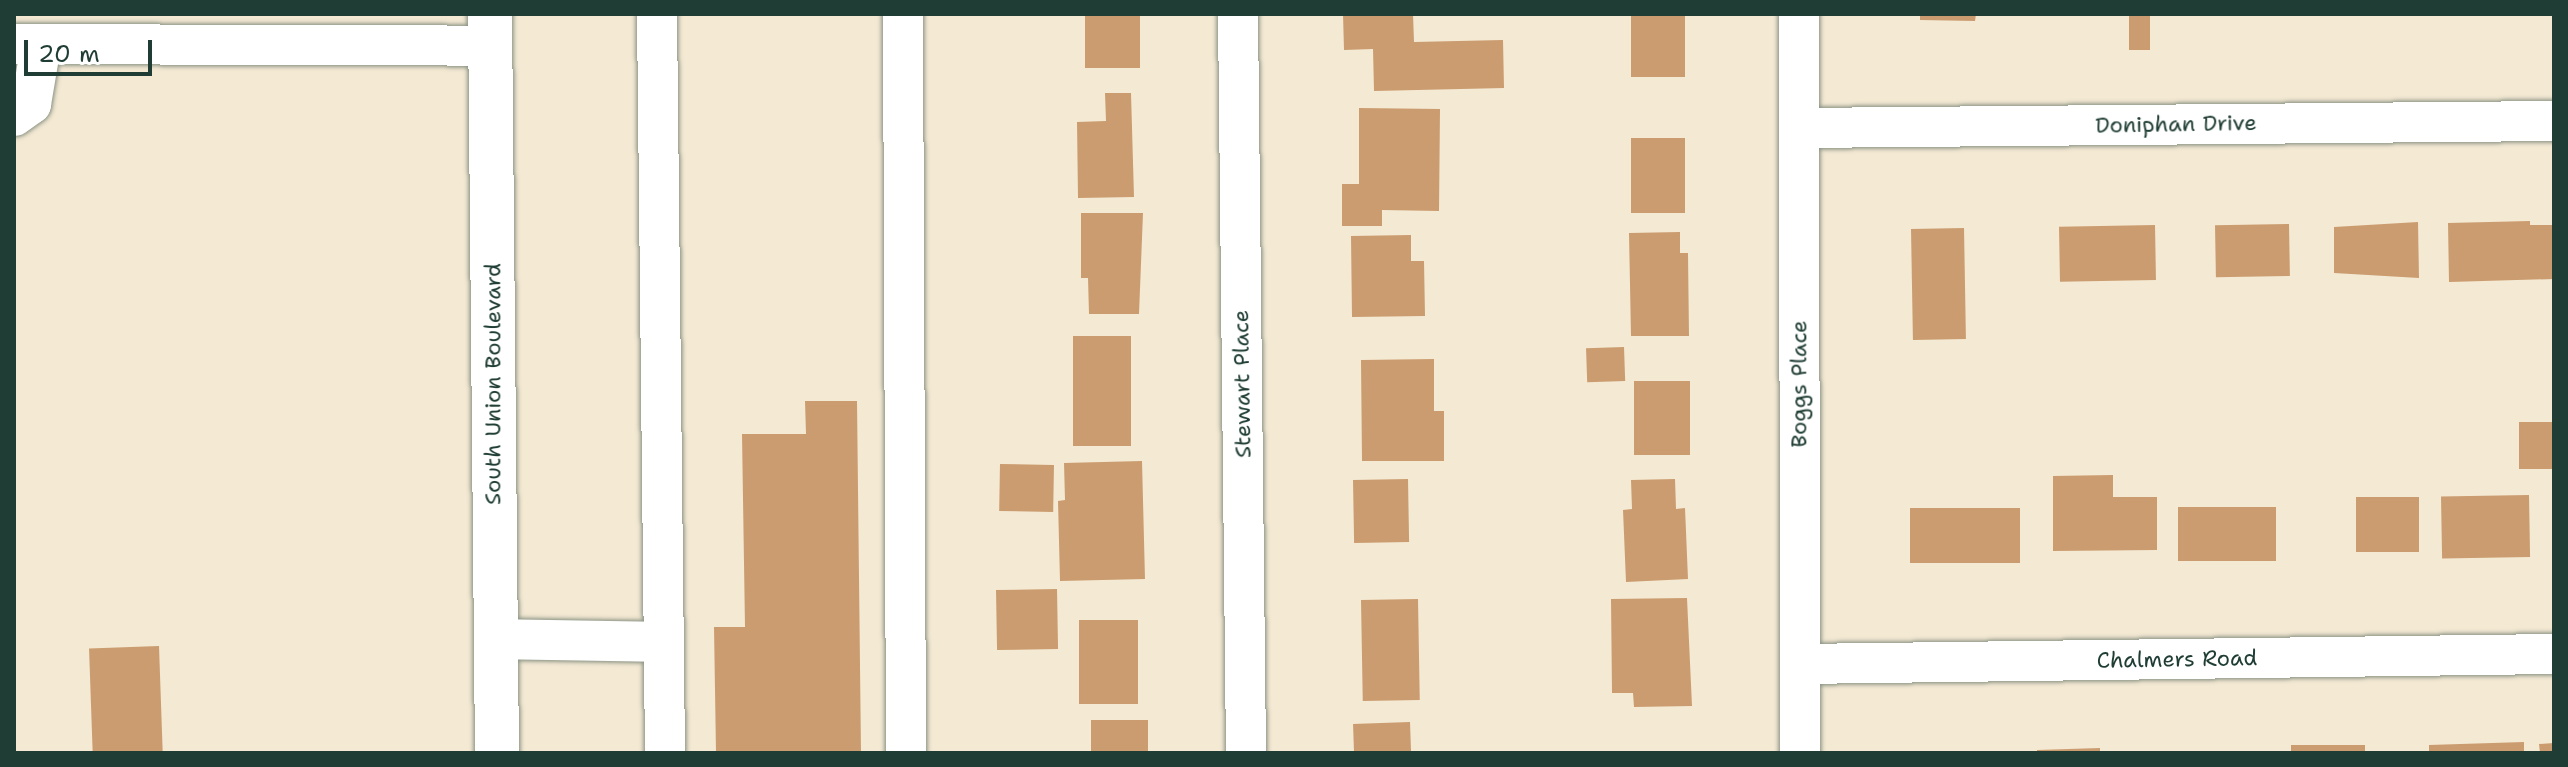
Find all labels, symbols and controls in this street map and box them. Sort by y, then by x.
scale bar [28,24,156,74]
text: 20 m [38,38,100,70]
street label: Doniphan Drive [2095,109,2257,139]
street label: South Union Boulevard [480,263,506,505]
street label: Stewart Place [1228,310,1256,458]
street label: Boggs Place [1786,320,1812,448]
street label: Chalmers Road [2096,644,2258,674]

